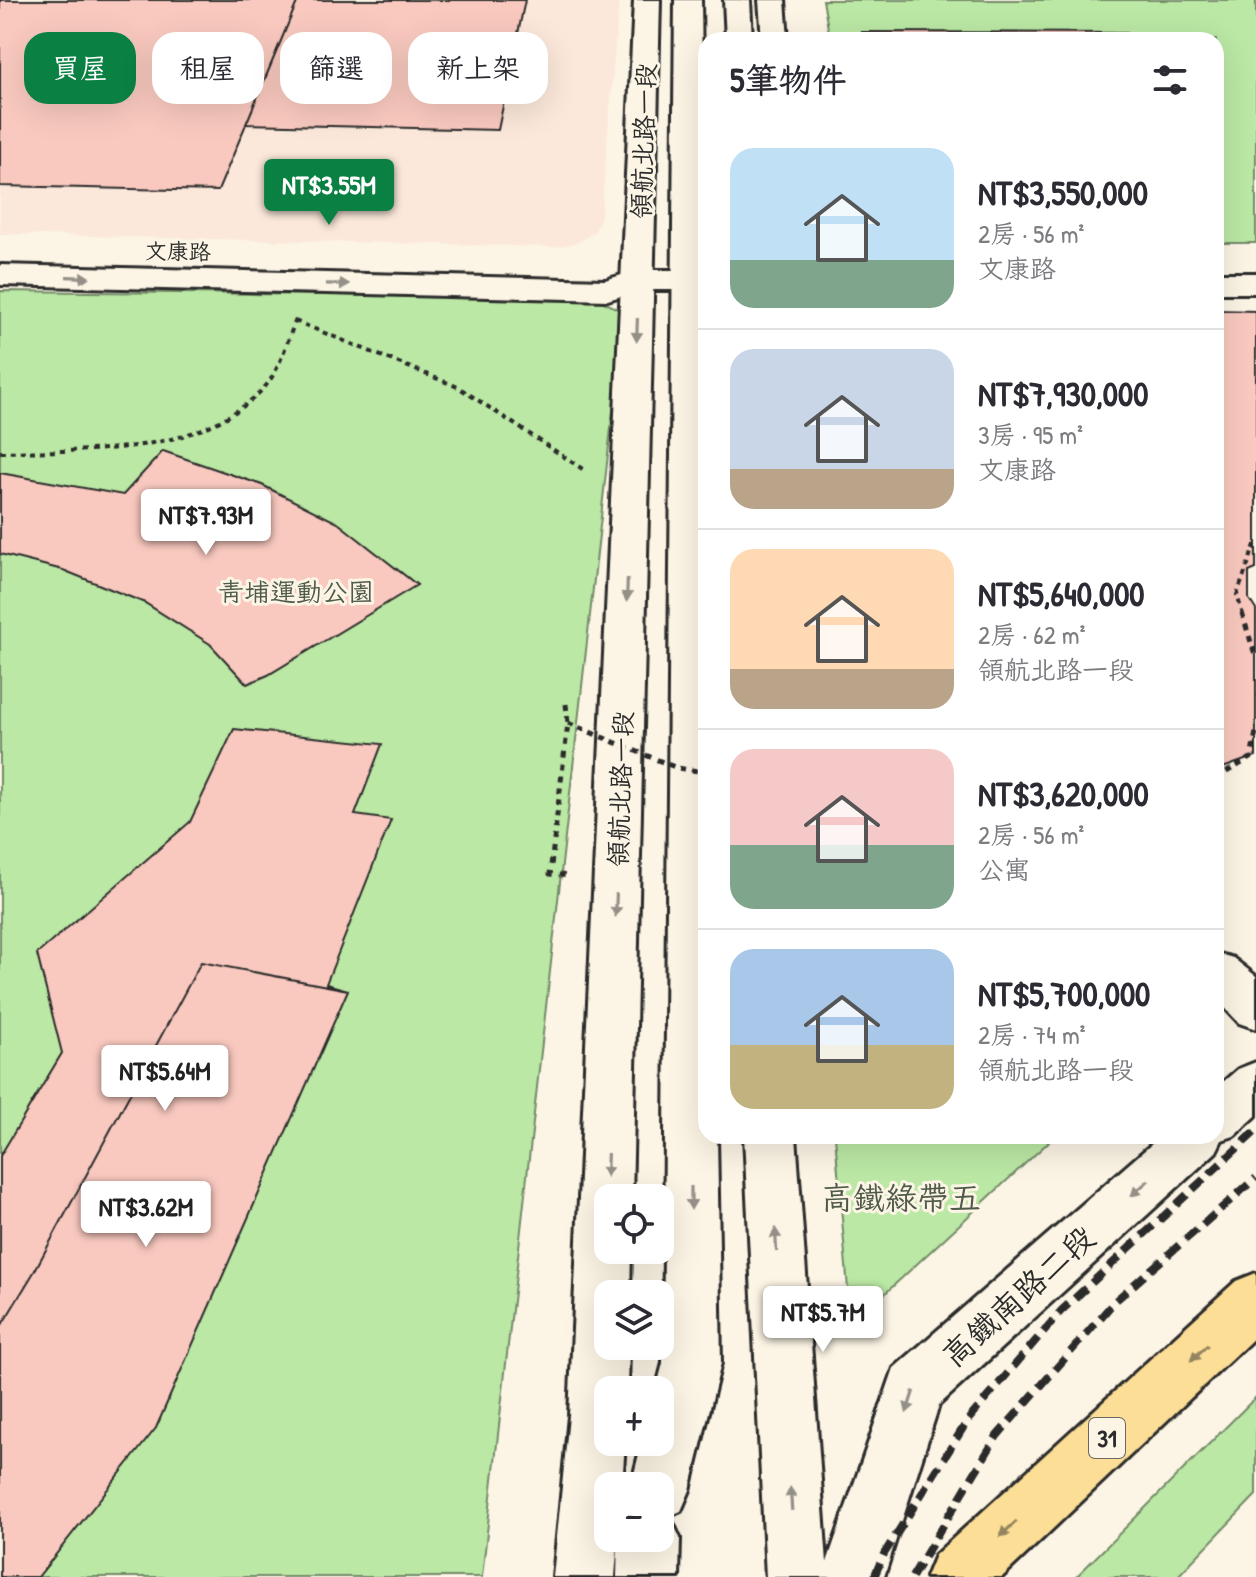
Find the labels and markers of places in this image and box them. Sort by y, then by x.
pin: NT$3.55M [246,159,412,227]
pin: NT$7.93M [123,489,289,557]
pin: NT$5.64M [82,1045,248,1113]
pin: NT$3.62M [63,1181,229,1249]
pin: NT$5.7M [749,1286,897,1354]

